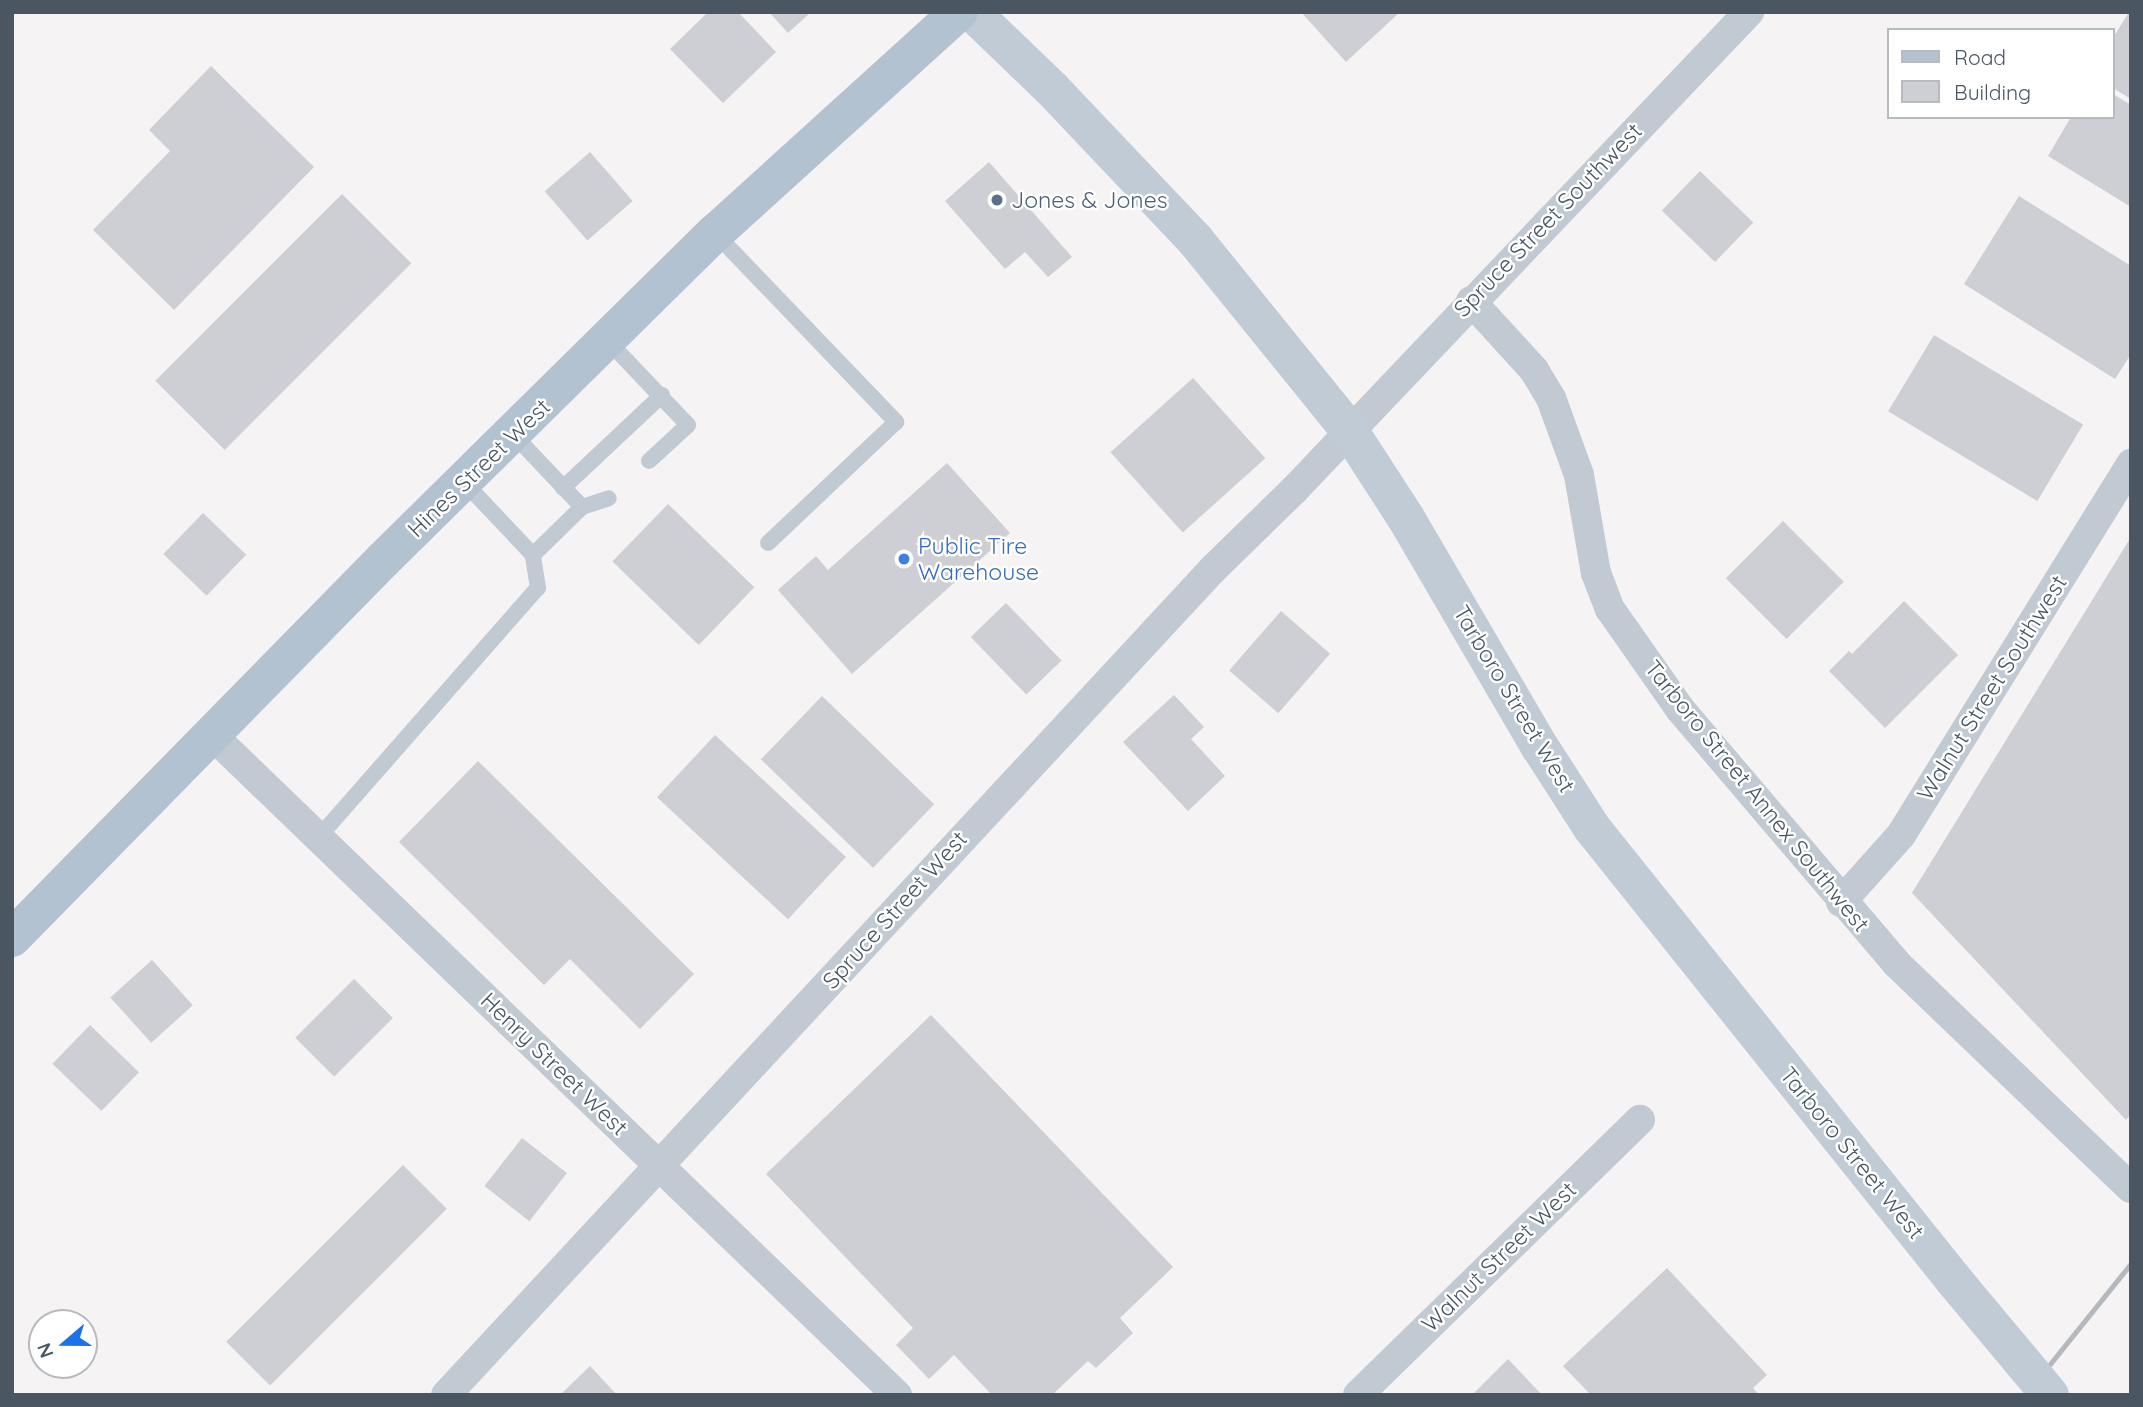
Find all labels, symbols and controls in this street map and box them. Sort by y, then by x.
legend [1888,28,2115,119]
text: Road [1954,44,2006,70]
text: Building [1954,79,2031,105]
street label: Spruce Street Southwest [1448,117,1648,323]
place label: Jones & Jones [1011,186,1167,214]
marker: Jones & Jones [989,192,1005,208]
street label: Hines Street West [402,393,556,543]
place label: Public Tire Warehouse [918,532,1039,586]
marker: Public Tire Warehouse [896,551,912,567]
street label: Walnut Street Southwest [1911,570,2073,806]
street label: Tarboro Street West [1447,600,1581,798]
street label: Tarboro Street Annex Southwest [1639,655,1875,937]
street label: Spruce Street West [817,825,973,995]
street label: Henry Street West [475,987,633,1141]
street label: Tarboro Street West [1774,1061,1930,1245]
street label: Walnut Street West [1416,1176,1582,1338]
north arrow [28,1309,98,1379]
text: N [31,1340,59,1361]

